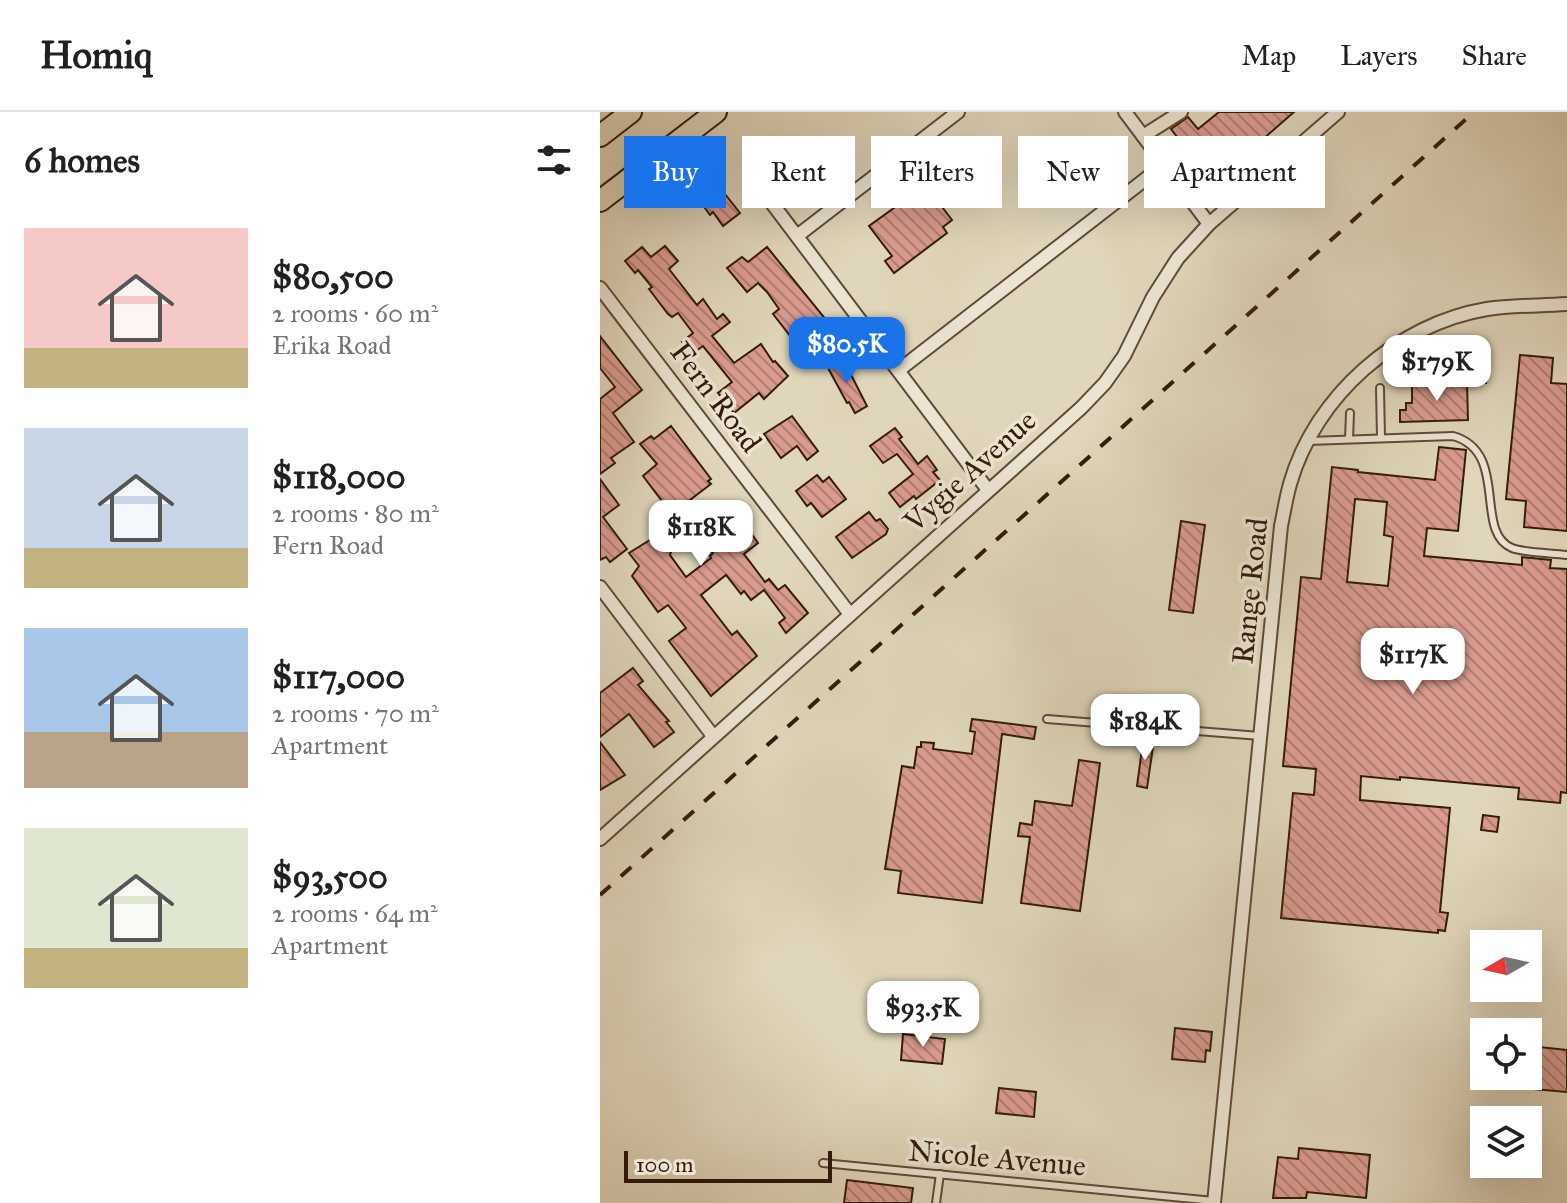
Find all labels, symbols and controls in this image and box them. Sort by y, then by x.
text: Homiq [40,32,152,78]
text: Map [1241,38,1296,73]
text: Layers [1340,38,1418,73]
text: Share [1462,38,1527,73]
chip: Buy [624,136,726,208]
chip: Rent [742,136,855,208]
chip: Filters [871,136,1002,208]
chip: New [1018,136,1128,208]
chip: Apartment [1144,136,1325,208]
icon: filters [532,138,576,182]
text: 6 homes [24,140,140,181]
text: $80,500 [272,256,394,297]
icon: home [88,260,184,356]
text: 2 rooms · 60 m² [272,297,438,329]
pin: $80.5K [782,317,912,385]
text: $80.5K [807,327,887,359]
text: Erika Road [272,329,392,361]
street label: Fern Road [663,335,769,459]
pin: $179K [1381,335,1493,403]
text: $179K [1401,345,1473,377]
street label: Vygie Avenue [896,402,1043,540]
text: $118,000 [272,456,406,497]
icon: home [88,460,184,556]
text: 2 rooms · 80 m² [272,497,439,529]
pin: $118K [645,500,757,568]
text: $118K [667,510,735,542]
street label: Range Road [1224,516,1276,666]
text: Fern Road [272,529,384,561]
pin: $117K [1357,628,1469,696]
text: $117K [1379,638,1447,670]
text: $117,000 [272,656,405,697]
icon: home [88,660,184,756]
pin: $184K [1089,694,1201,762]
text: 2 rooms · 70 m² [272,697,439,729]
text: $184K [1109,704,1181,736]
text: Apartment [272,729,388,761]
text: $93,500 [272,856,388,897]
icon: home [88,860,184,956]
text: 2 rooms · 64 m² [272,897,438,929]
text: Apartment [272,929,388,961]
north arrow [1470,930,1542,1002]
map controls [1470,930,1542,1178]
pin: $93.5K [858,981,988,1049]
text: $93.5K [885,991,961,1023]
button: locate [1470,1018,1542,1090]
button: layers [1470,1106,1542,1178]
street label: Nicole Avenue [907,1132,1087,1184]
scale bar [624,1147,832,1183]
text: 100 m [636,1151,693,1178]

